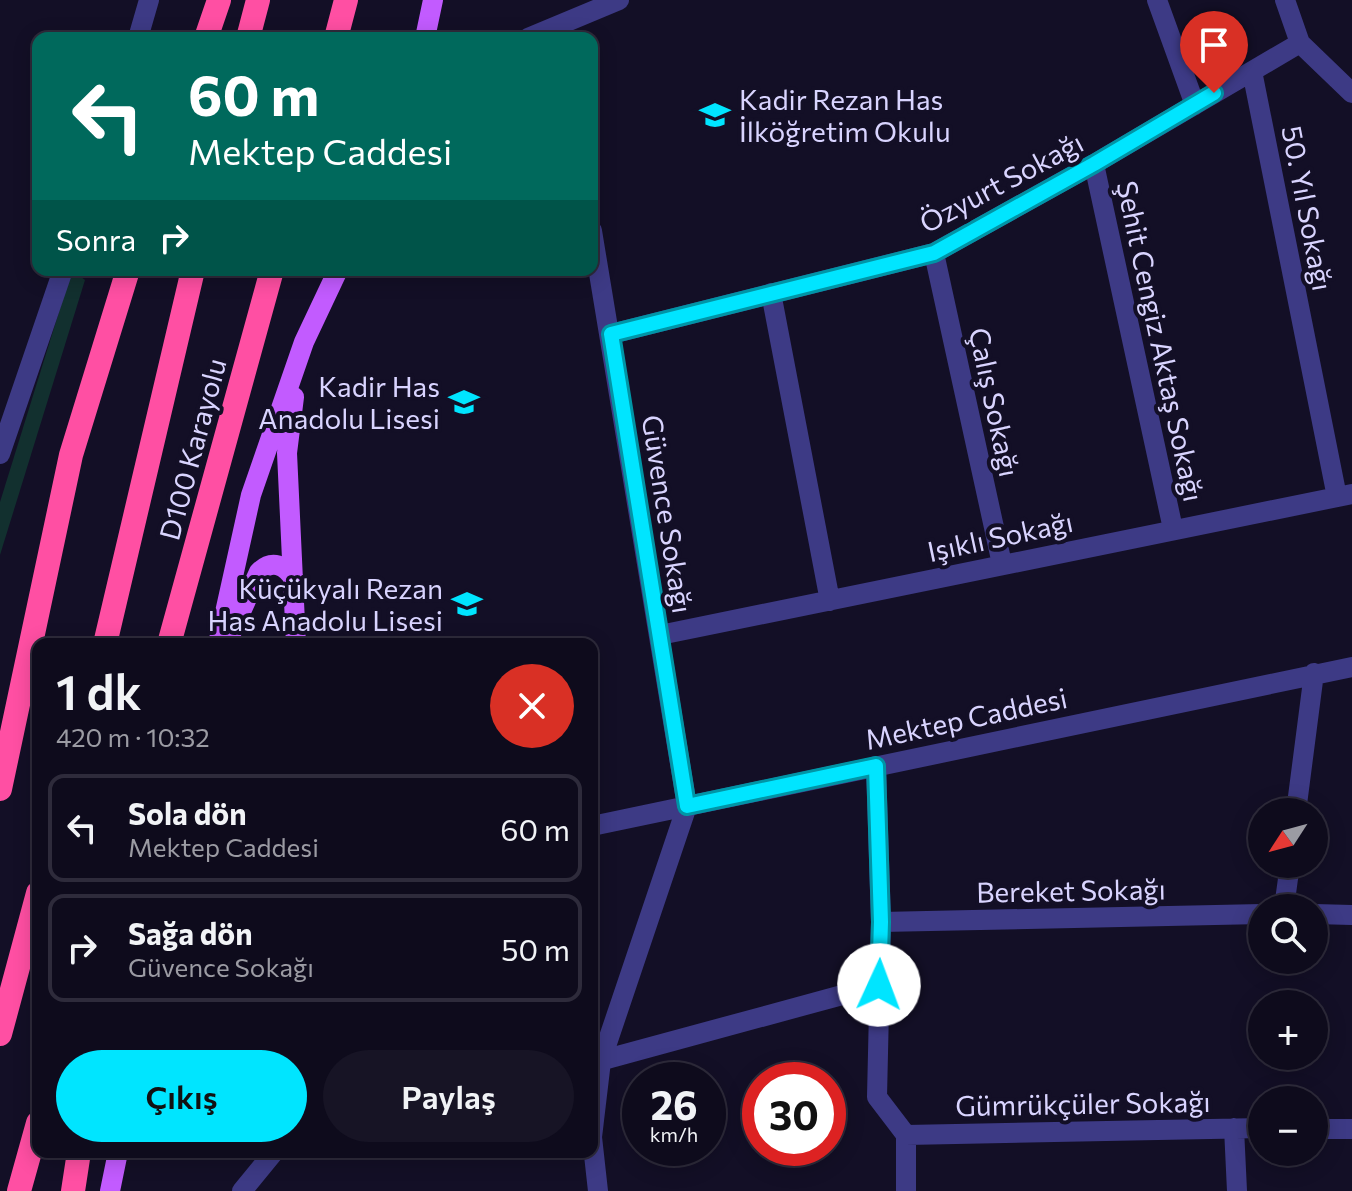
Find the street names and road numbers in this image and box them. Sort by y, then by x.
street label: 50. Yıl Sokağı [1275,123,1341,293]
street label: Özyurt Sokağı [913,125,1089,239]
street label: Şehit Cengiz Aktaş Sokağı [1110,178,1212,504]
street label: Çalış Sokağı [963,324,1027,480]
street label: D100 Karayolu [151,354,233,544]
street label: Güvence Sokağı [636,412,700,616]
street label: Işıklı Sokağı [924,504,1076,568]
street label: Mektep Caddesi [862,680,1070,756]
street label: Bereket Sokağı [976,871,1166,909]
street label: Gümrükçüler Sokağı [955,1084,1211,1122]

